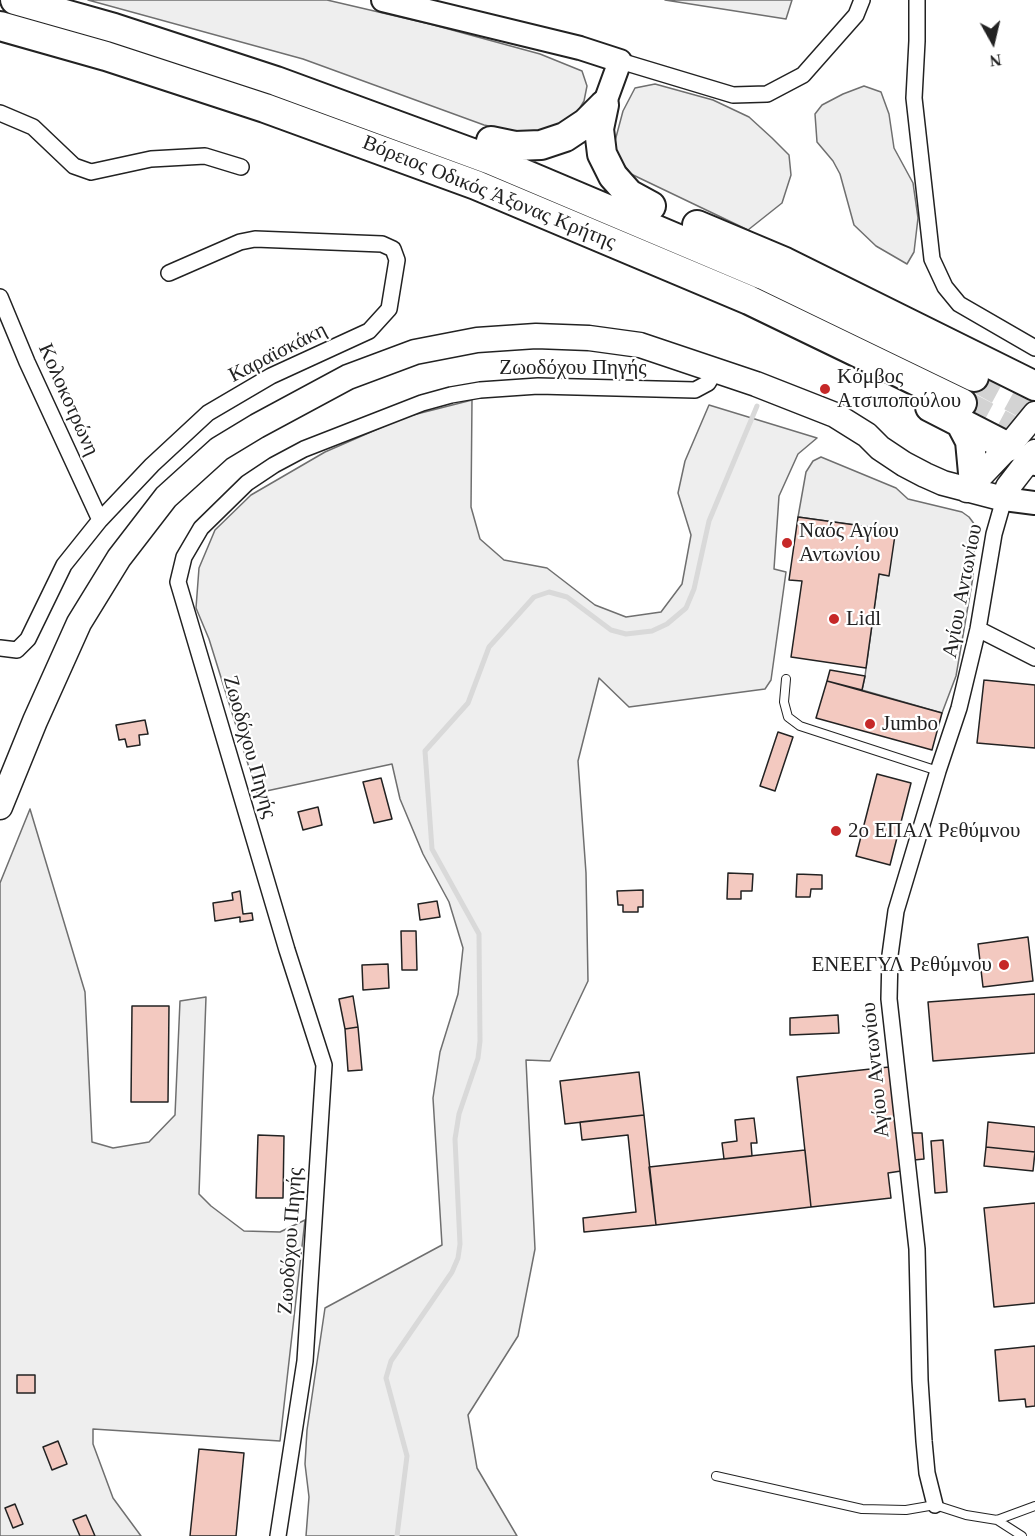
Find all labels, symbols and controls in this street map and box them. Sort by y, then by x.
north arrow [963,12,1023,72]
text: N [989,51,1002,70]
street label: Βόρειος Οδικός Άξονας Κρήτης [359,131,619,255]
street label: Καραϊσκάκη [225,318,331,388]
street label: Κολοκοτρώνη [32,340,104,460]
street label: Ζωοδόχου Πηγής [499,355,647,381]
place label: Κόμβος Ατσιποπούλου [837,364,961,414]
marker: Κόμβος Ατσιποπούλου [818,382,832,396]
place label: Ναός Αγίου Αντωνίου [799,518,899,568]
street label: Αγίου Αντωνίου [938,522,988,660]
marker: Ναός Αγίου Αντωνίου [780,536,794,550]
place label: Lidl [846,606,881,632]
marker: Lidl [827,612,841,626]
street label: Ζωοδόχου Πηγής [217,673,281,821]
place label: Jumbo [882,711,938,737]
marker: Jumbo [863,717,877,731]
place label: 2ο ΕΠΑΛ Ρεθύμνου [848,818,1020,844]
marker: 2ο ΕΠΑΛ Ρεθύμνου [829,824,843,838]
place label: ΕΝΕΕΓΥΛ Ρεθύμνου [811,952,992,978]
marker: ΕΝΕΕΓΥΛ Ρεθύμνου [997,958,1011,972]
street label: Αγίου Αντωνίου [856,1001,896,1139]
street label: Ζωοδόχου Πηγής [273,1167,309,1315]

